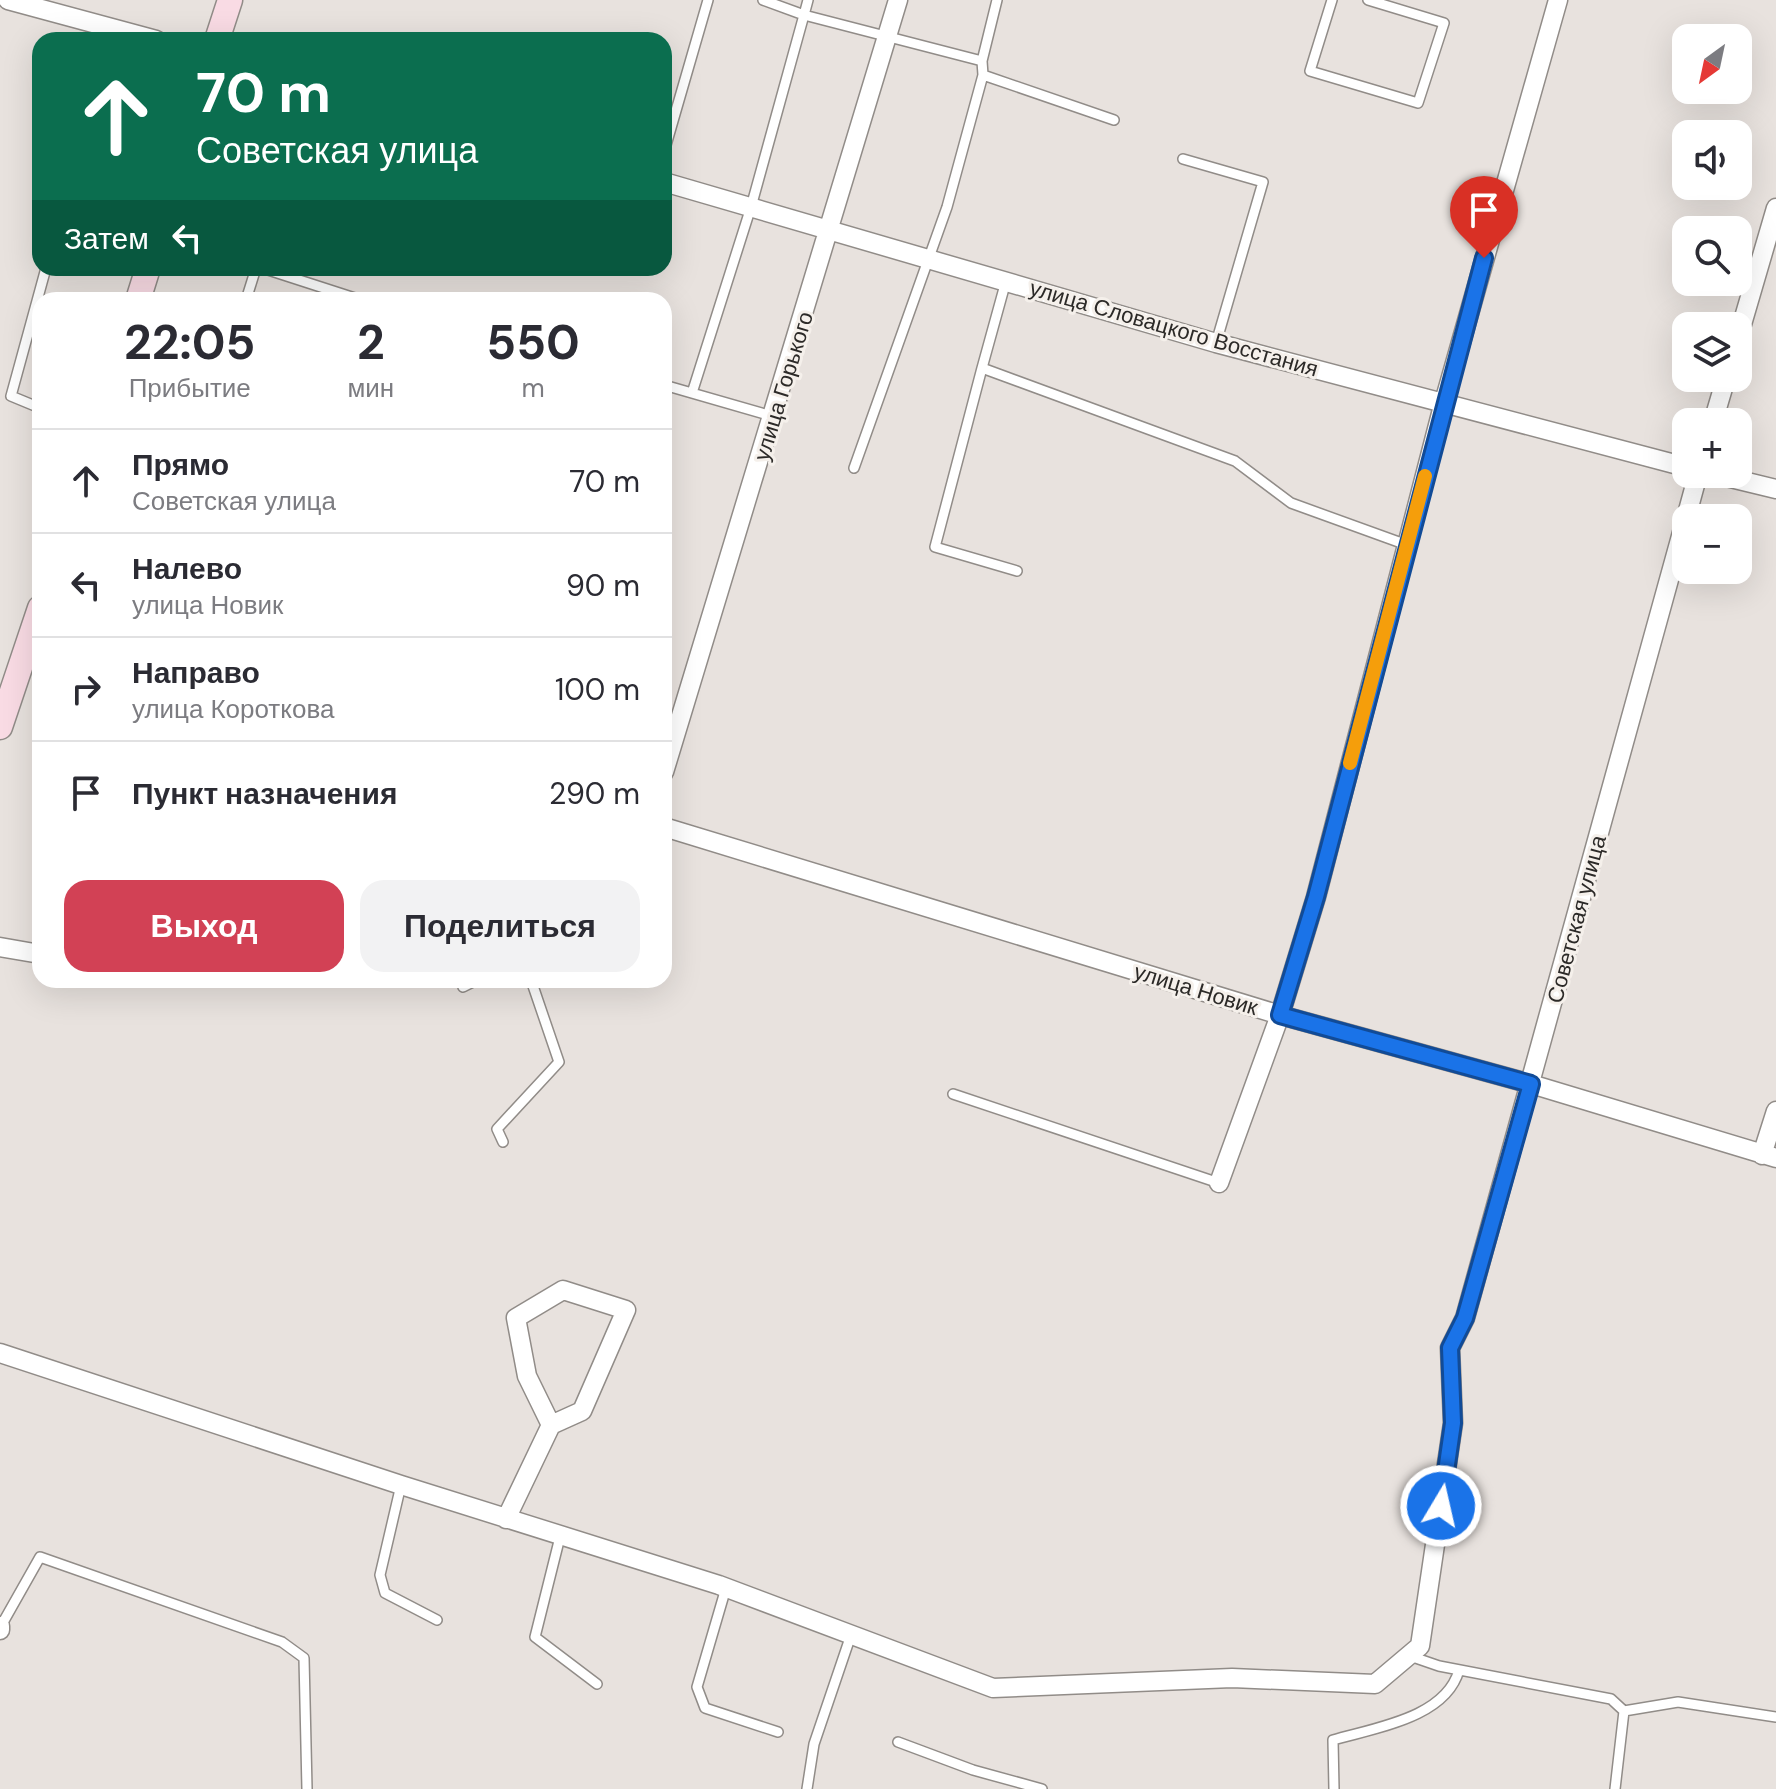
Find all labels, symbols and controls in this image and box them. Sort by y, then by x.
north arrow [1672,24,1752,104]
map controls [1672,24,1752,584]
text: 70 m [196,56,331,129]
icon: ahead [64,64,168,168]
button: sound [1672,120,1752,200]
text: Советская улица [196,127,478,174]
pin [1450,176,1518,258]
icon: arrive [1462,188,1506,232]
icon: left [165,216,209,260]
button: search [1672,216,1752,296]
text: Затем [64,219,149,258]
street label: улица Словацкого Восстания [1026,273,1322,384]
street label: улица Горького [747,308,820,464]
text: 22:05 [124,311,255,374]
text: 2 [357,311,385,374]
text: 550 [486,311,580,374]
button: layers [1672,312,1752,392]
text: Прибытие [129,371,251,405]
text: мин [347,371,394,405]
text: m [522,371,545,405]
button: + [1672,408,1752,488]
text: Прямо [132,445,229,484]
icon: ahead [64,459,108,503]
text: 70 m [569,462,640,501]
text: Советская улица [132,484,336,518]
button: − [1672,504,1752,584]
text: Налево [132,549,242,588]
icon: left [64,563,108,607]
text: 90 m [566,566,640,605]
text: улица Новик [132,588,283,622]
text: Направо [132,653,260,692]
icon: right [64,667,108,711]
text: 100 m [555,670,640,709]
text: улица Короткова [132,692,334,726]
icon: arrive [64,771,108,815]
text: Пункт назначения [132,774,397,813]
text: 290 m [549,774,640,813]
street label: Советская улица [1540,831,1613,1006]
button: Выход [64,880,344,972]
button: Поделиться [360,880,640,972]
street label: улица Новик [1130,957,1262,1022]
position arrow [1399,1464,1483,1548]

